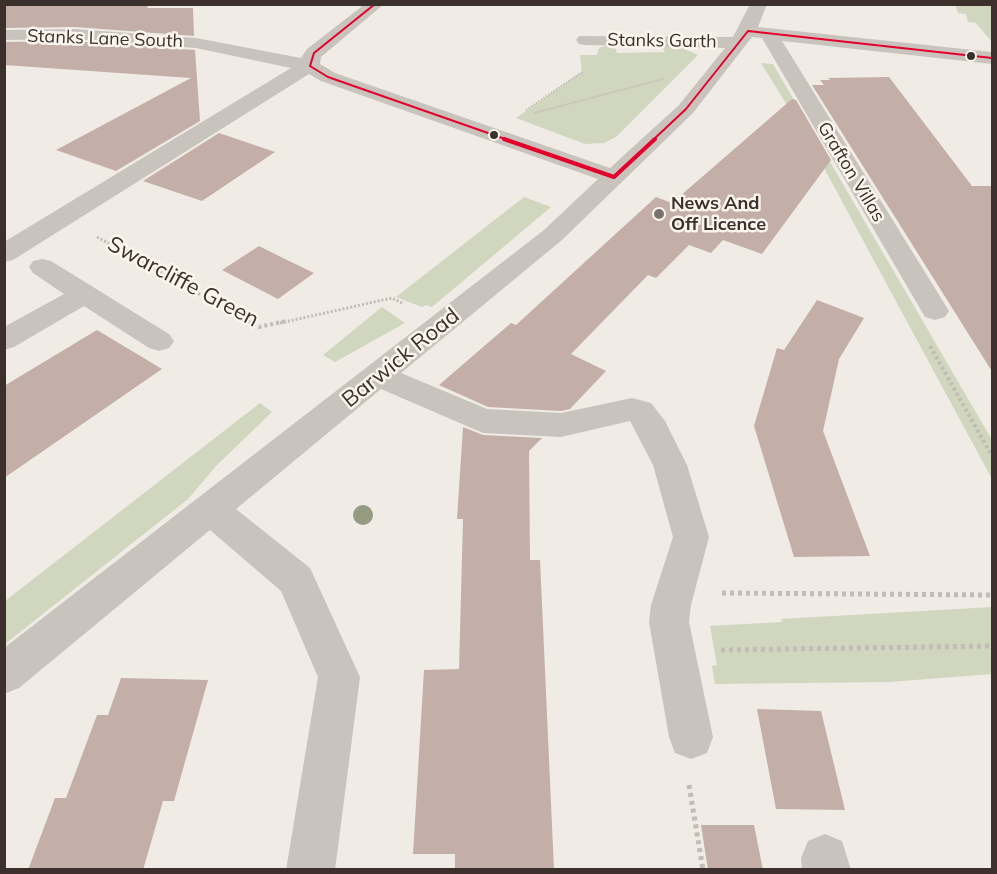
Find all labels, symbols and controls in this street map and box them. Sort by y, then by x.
street label: Stanks Lane South [27,25,183,53]
street label: Stanks Garth [607,29,717,53]
unlabelled marker [965,50,977,62]
street label: Grafton Villas [813,118,889,226]
unlabelled marker [488,129,500,141]
place label: News And Off Licence [671,193,766,236]
marker: News And Off Licence [652,207,666,221]
street label: Swarcliffe Green [103,231,263,333]
street label: Barwick Road [337,303,465,413]

